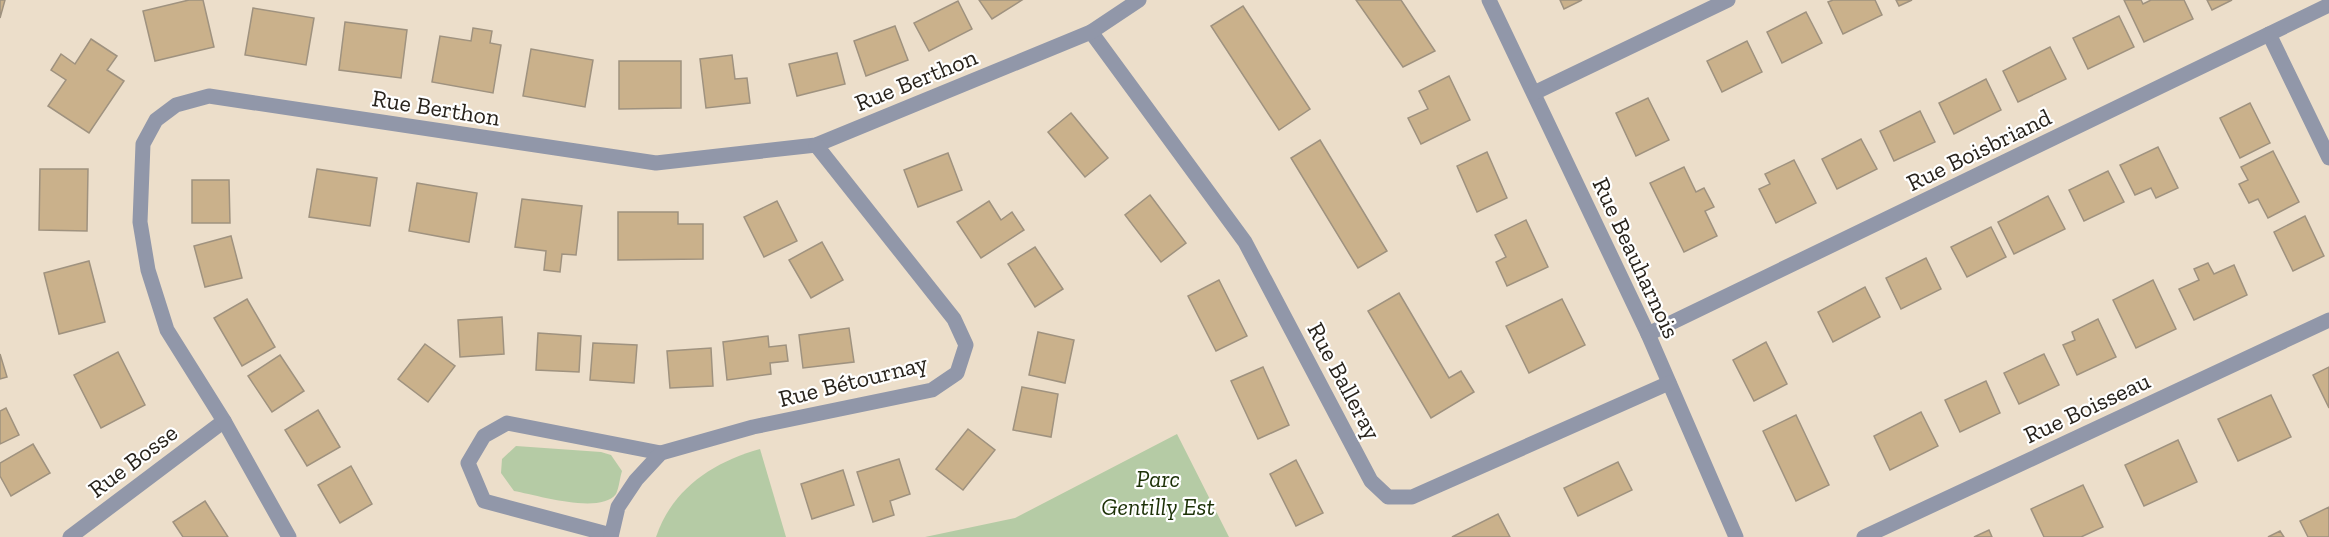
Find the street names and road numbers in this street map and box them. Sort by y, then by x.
street label: Rue Berthon [850,42,981,117]
street label: Rue Berthon [370,83,502,132]
street label: Rue Boisbriand [1902,102,2056,197]
street label: Rue Beauharnois [1586,173,1686,343]
street label: Rue Balleray [1301,317,1388,445]
street label: Rue Bétournay [775,348,931,413]
street label: Rue Boisseau [2019,365,2155,449]
street label: Rue Bosse [82,418,183,504]

